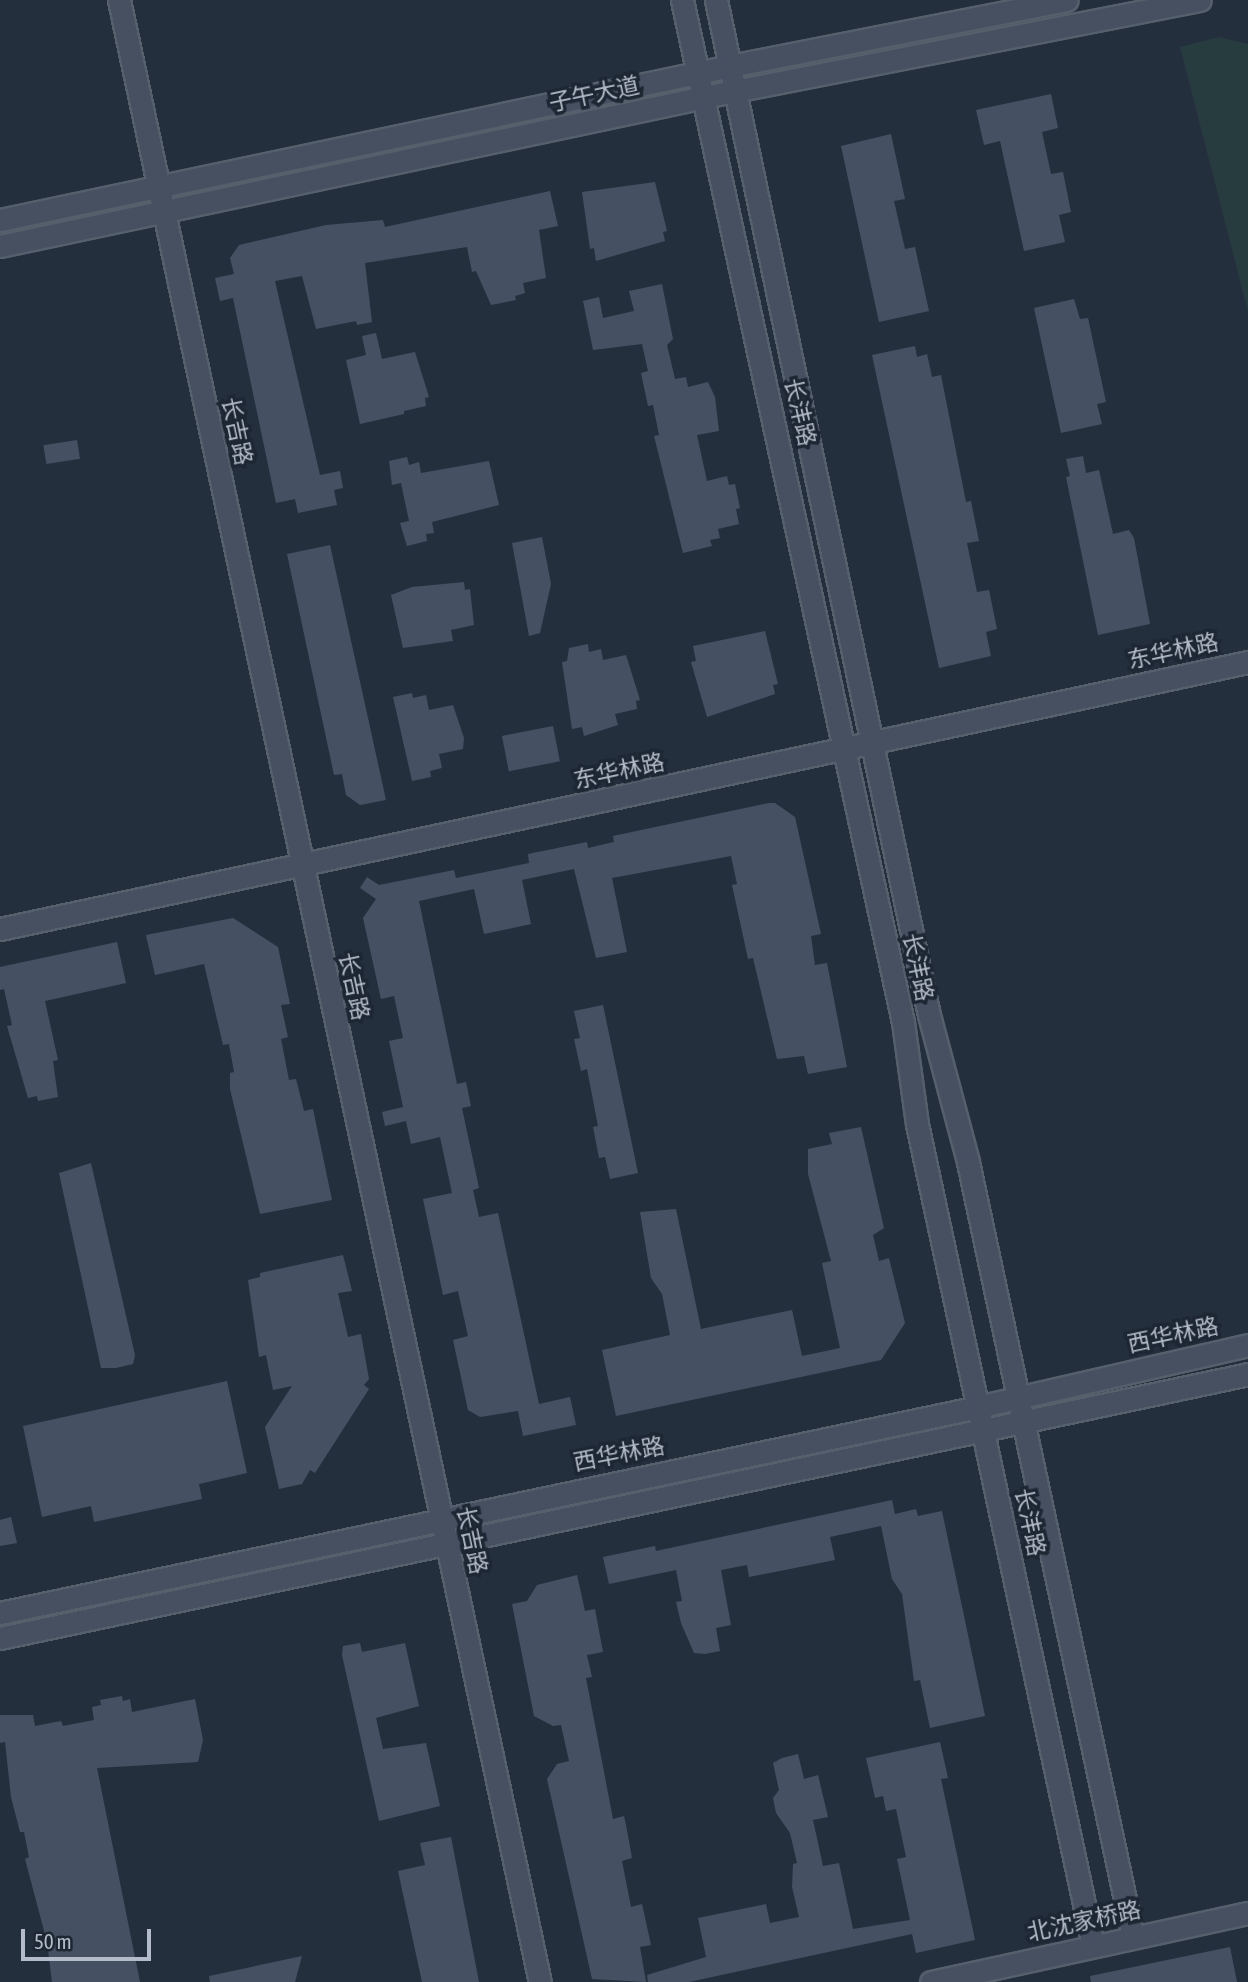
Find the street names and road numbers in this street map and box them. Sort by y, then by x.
street label: 子午大道 [546,71,642,117]
street label: 长沣路 [779,375,821,449]
street label: 长吉路 [216,394,258,468]
street label: 东华林路 [1125,628,1221,674]
street label: 东华林路 [571,748,667,794]
street label: 长沣路 [897,930,939,1004]
street label: 长吉路 [333,949,375,1023]
street label: 西华林路 [1125,1312,1221,1358]
street label: 西华林路 [571,1432,667,1476]
street label: 长沣路 [1009,1485,1051,1559]
street label: 长吉路 [451,1503,493,1577]
street label: 北沈家桥路 [1025,1896,1143,1946]

